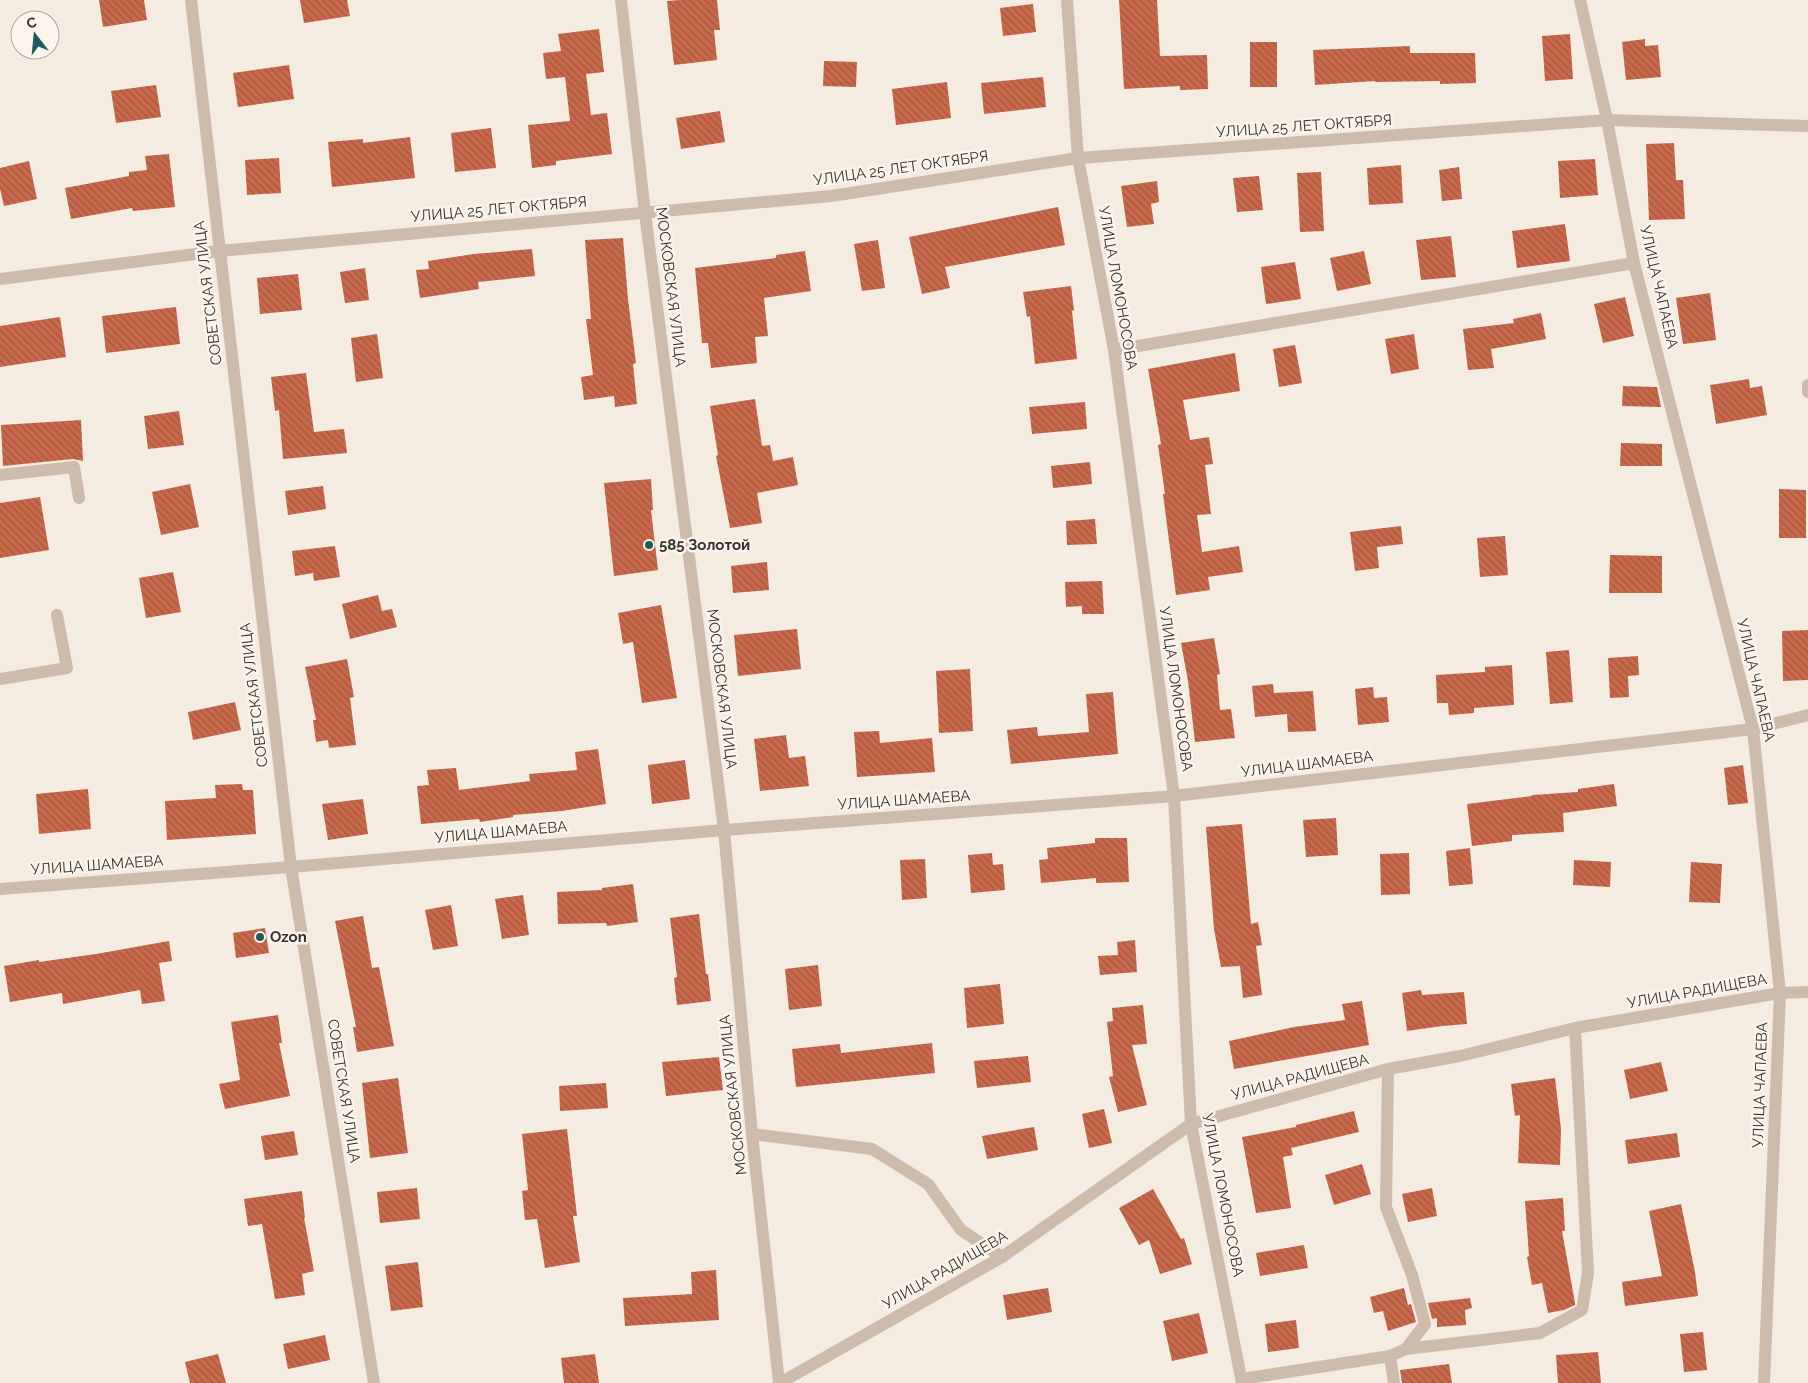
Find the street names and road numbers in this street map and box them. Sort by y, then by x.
street label: УЛИЦА 25 ЛЕТ ОКТЯБРЯ [1215,111,1393,141]
street label: УЛИЦА 25 ЛЕТ ОКТЯБРЯ [812,147,990,189]
street label: УЛИЦА 25 ЛЕТ ОКТЯБРЯ [410,192,588,226]
street label: УЛИЦА ЛОМОНОСОВА [1095,205,1141,371]
street label: МОСКОВСКАЯ УЛИЦА [652,206,690,368]
street label: СОВЕТСКАЯ УЛИЦА [190,220,226,366]
street label: УЛИЦА ЧАПАЕВА [1636,224,1682,350]
street label: УЛИЦА ЛОМОНОСОВА [1156,605,1196,773]
street label: МОСКОВСКАЯ УЛИЦА [703,608,741,770]
street label: УЛИЦА ЧАПАЕВА [1733,617,1779,743]
street label: СОВЕТСКАЯ УЛИЦА [236,622,272,768]
street label: УЛИЦА ШАМАЕВА [1240,747,1374,781]
street label: УЛИЦА ШАМАЕВА [837,786,971,814]
street label: УЛИЦА ШАМАЕВА [434,817,568,847]
street label: УЛИЦА ШАМАЕВА [30,851,164,879]
street label: УЛИЦА РАДИЩЕВА [1626,970,1768,1012]
street label: МОСКОВСКАЯ УЛИЦА [716,1014,750,1176]
street label: СОВЕТСКАЯ УЛИЦА [324,1018,364,1164]
street label: УЛИЦА ЧАПАЕВА [1749,1022,1771,1148]
street label: УЛИЦА РАДИЩЕВА [1229,1050,1371,1104]
street label: УЛИЦА ЛОМОНОСОВА [1198,1112,1248,1278]
street label: УЛИЦА РАДИЩЕВА [879,1227,1011,1313]

